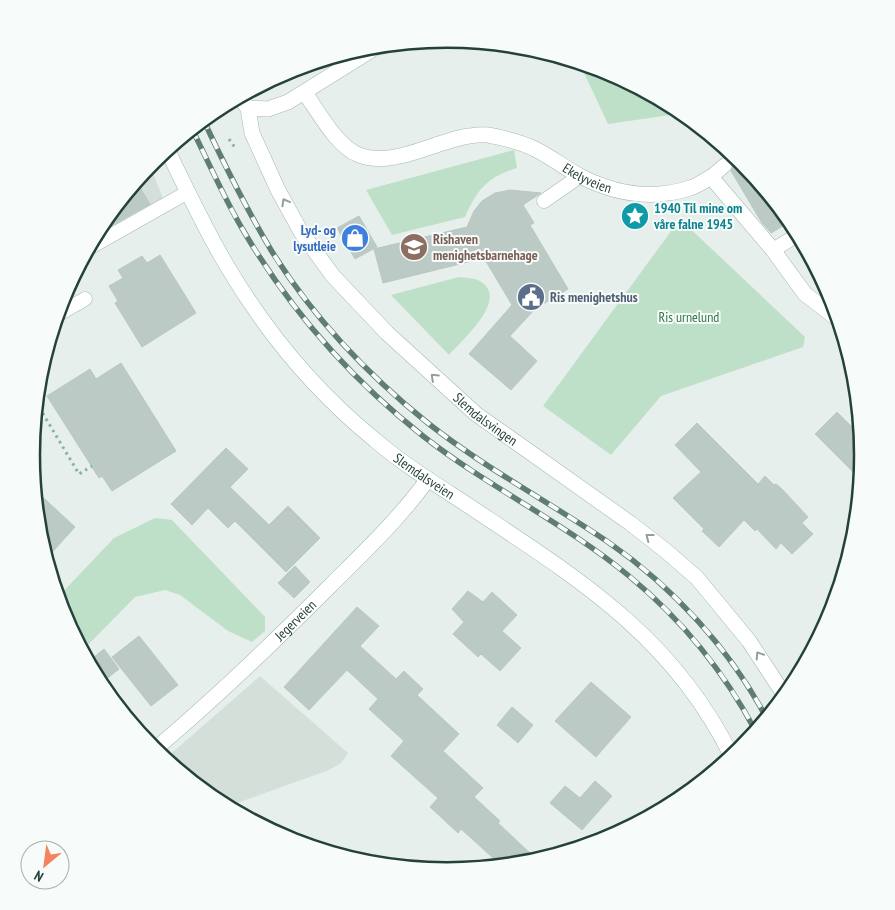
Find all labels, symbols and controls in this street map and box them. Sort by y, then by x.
street label: Ekelyveien [559,159,614,197]
one-way arrow [281,198,291,207]
place label: 1940 Til mine om våre falne 1945 [653,199,742,233]
place icon: 1940 Til mine om våre falne 1945 [620,201,650,231]
place label: Lyd- og lysutleie [293,221,336,255]
shop icon: Lyd- og lysutleie [340,223,370,253]
place label: Rishaven menighetsbarnehage [433,230,538,264]
school or university icon: Rishaven menighetsbarnehage [399,232,429,262]
public building icon: Ris menighetshus [516,282,546,312]
place label: Ris menighetshus [550,288,638,306]
park label: Ris urnelund [659,308,719,326]
one-way arrow [431,374,440,383]
street label: Slemdalsvingen [450,389,521,450]
street label: Slemdalsveien [390,449,458,503]
one-way arrow [646,535,655,543]
street label: Jegerveien [270,596,320,645]
one-way arrow [756,652,765,661]
north arrow [20,840,70,890]
text: N [31,867,46,886]

